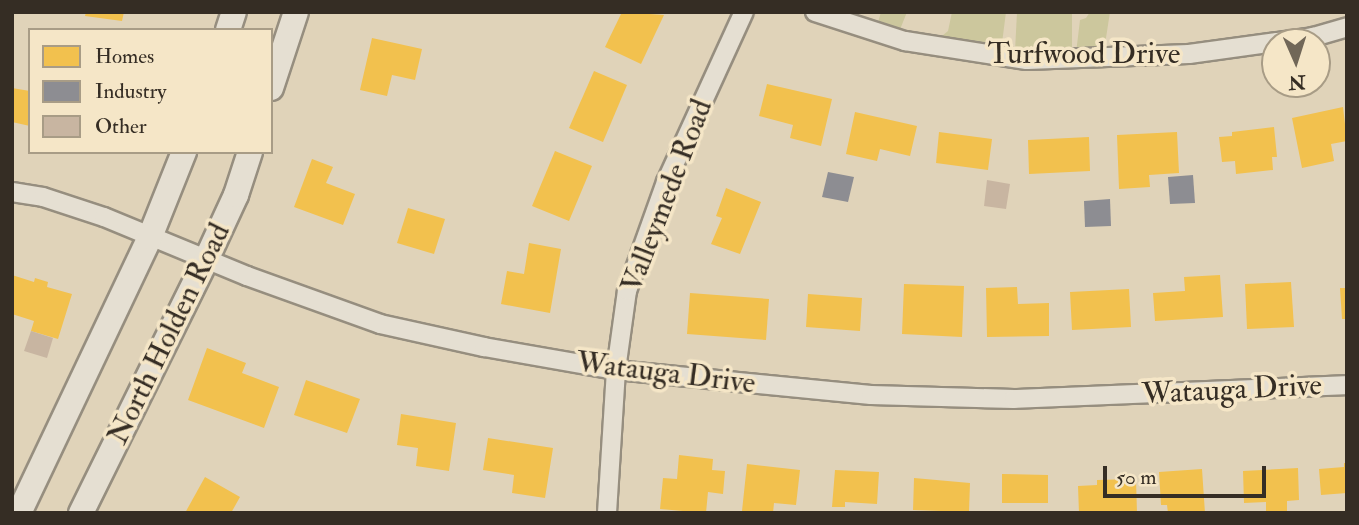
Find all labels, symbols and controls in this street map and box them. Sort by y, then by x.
legend [28,28,273,154]
north arrow [1261,28,1331,98]
street label: Turfwood Drive [988,36,1180,72]
text: Homes [95,43,154,70]
text: N [1288,70,1306,94]
text: Industry [95,78,167,105]
street label: Valleymede Road [614,94,720,298]
text: Other [95,113,147,140]
street label: North Holden Road [100,218,238,450]
street label: Watauga Drive [575,344,757,402]
street label: Watauga Drive [1141,367,1323,413]
scale bar [1107,452,1270,496]
text: 50 m [1116,464,1157,491]

